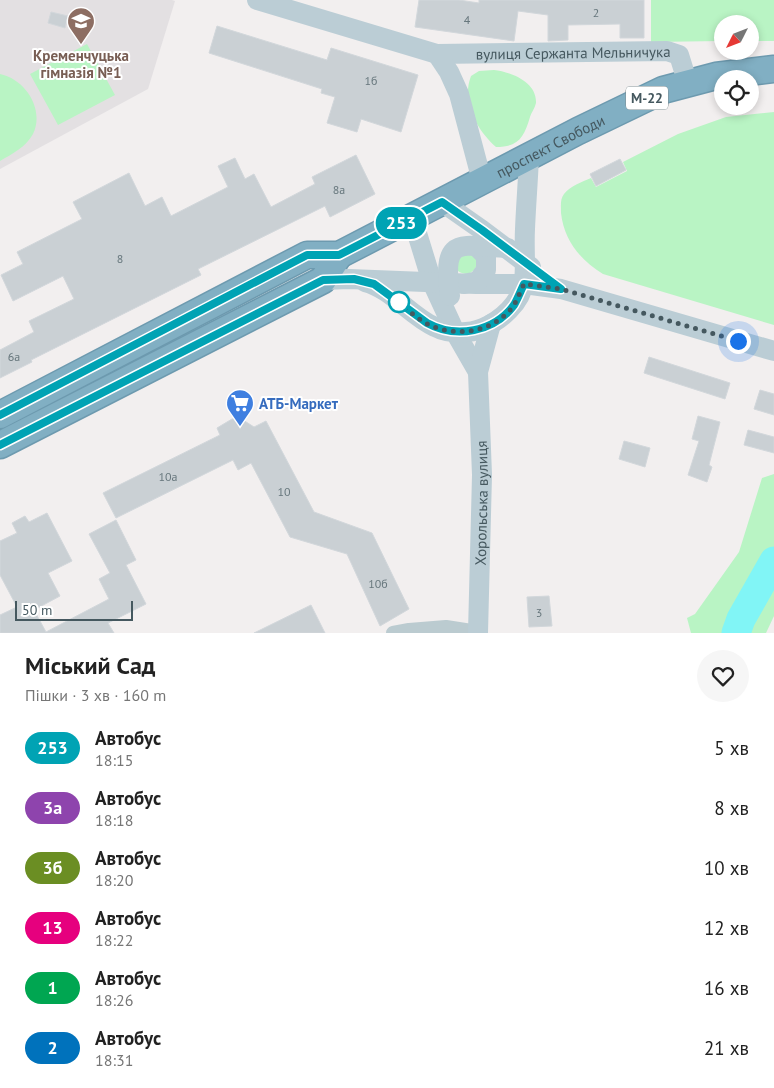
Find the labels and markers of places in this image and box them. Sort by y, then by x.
school or university icon: Кременчуцька гімназія №1 [66,6,96,45]
place label: Кременчуцька гімназія №1 [33,46,129,82]
unlabelled marker [388,291,410,313]
supermarket icon: АТБ-Маркет [225,388,255,427]
place label: АТБ-Маркет [259,394,339,413]

